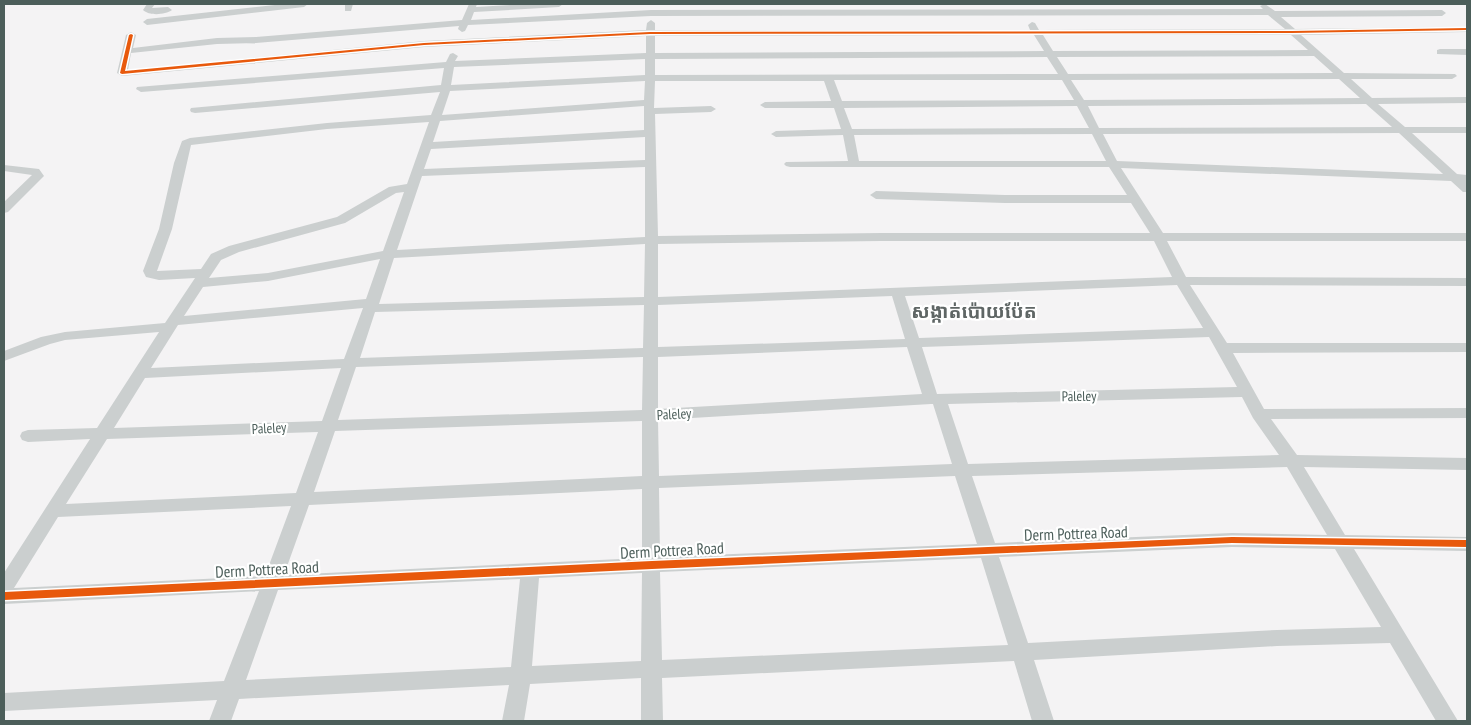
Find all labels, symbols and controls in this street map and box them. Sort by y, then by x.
district label: សង្កាត់ប៉ោយប៉ែត [911,299,1037,323]
street label: Paleley [1062,387,1097,405]
street label: Paleley [656,404,693,424]
street label: Paleley [251,418,288,438]
street label: Derm Pottrea Road [1024,521,1128,545]
street label: Derm Pottrea Road [620,537,724,563]
street label: Derm Pottrea Road [215,556,319,582]

